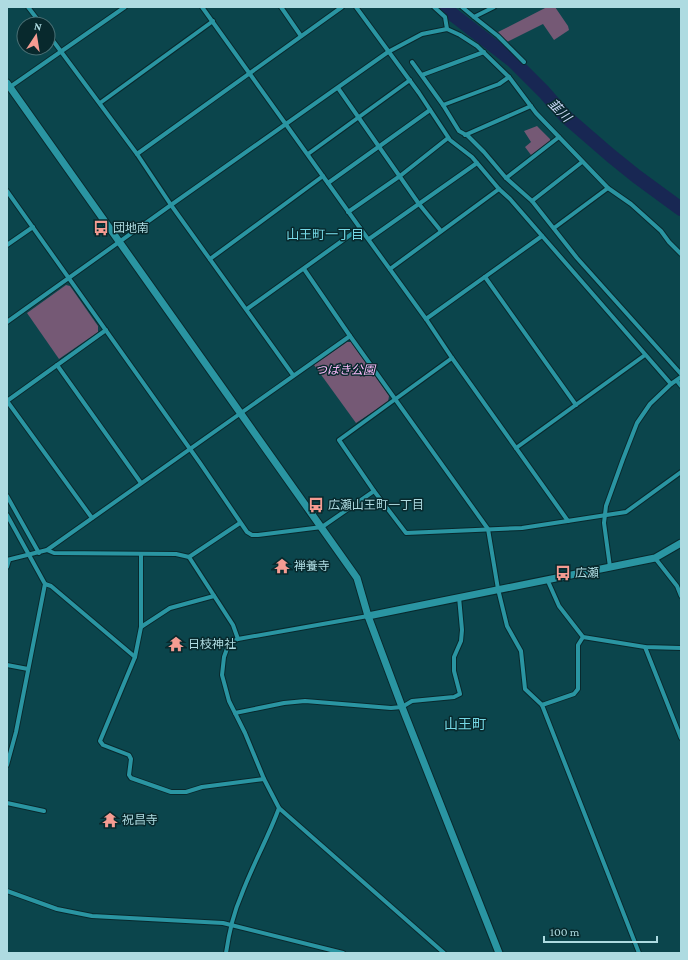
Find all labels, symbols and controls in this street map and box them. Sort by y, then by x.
north arrow [16,16,56,56]
text: N [33,20,43,33]
water label: 韮川 [545,96,576,126]
bus stop icon: 団地南 [92,219,110,237]
place label: 団地南 [113,221,149,235]
district label: 山王町一丁目 [286,227,364,242]
park label: つばき公園 [315,363,377,377]
bus stop icon: 広瀬山王町一丁目 [307,496,325,514]
place label: 広瀬山王町一丁目 [328,498,424,512]
temple icon: 禅養寺 [273,557,291,575]
place label: 禅養寺 [294,559,330,573]
bus stop icon: 広瀬 [554,564,572,582]
place label: 広瀬 [575,566,599,580]
temple icon: 日枝神社 [167,635,185,653]
place label: 日枝神社 [188,637,236,651]
district label: 山王町 [444,716,486,732]
temple icon: 祝昌寺 [101,811,119,829]
place label: 祝昌寺 [122,813,158,827]
scale bar [544,918,657,944]
text: 100 m [550,925,580,939]

